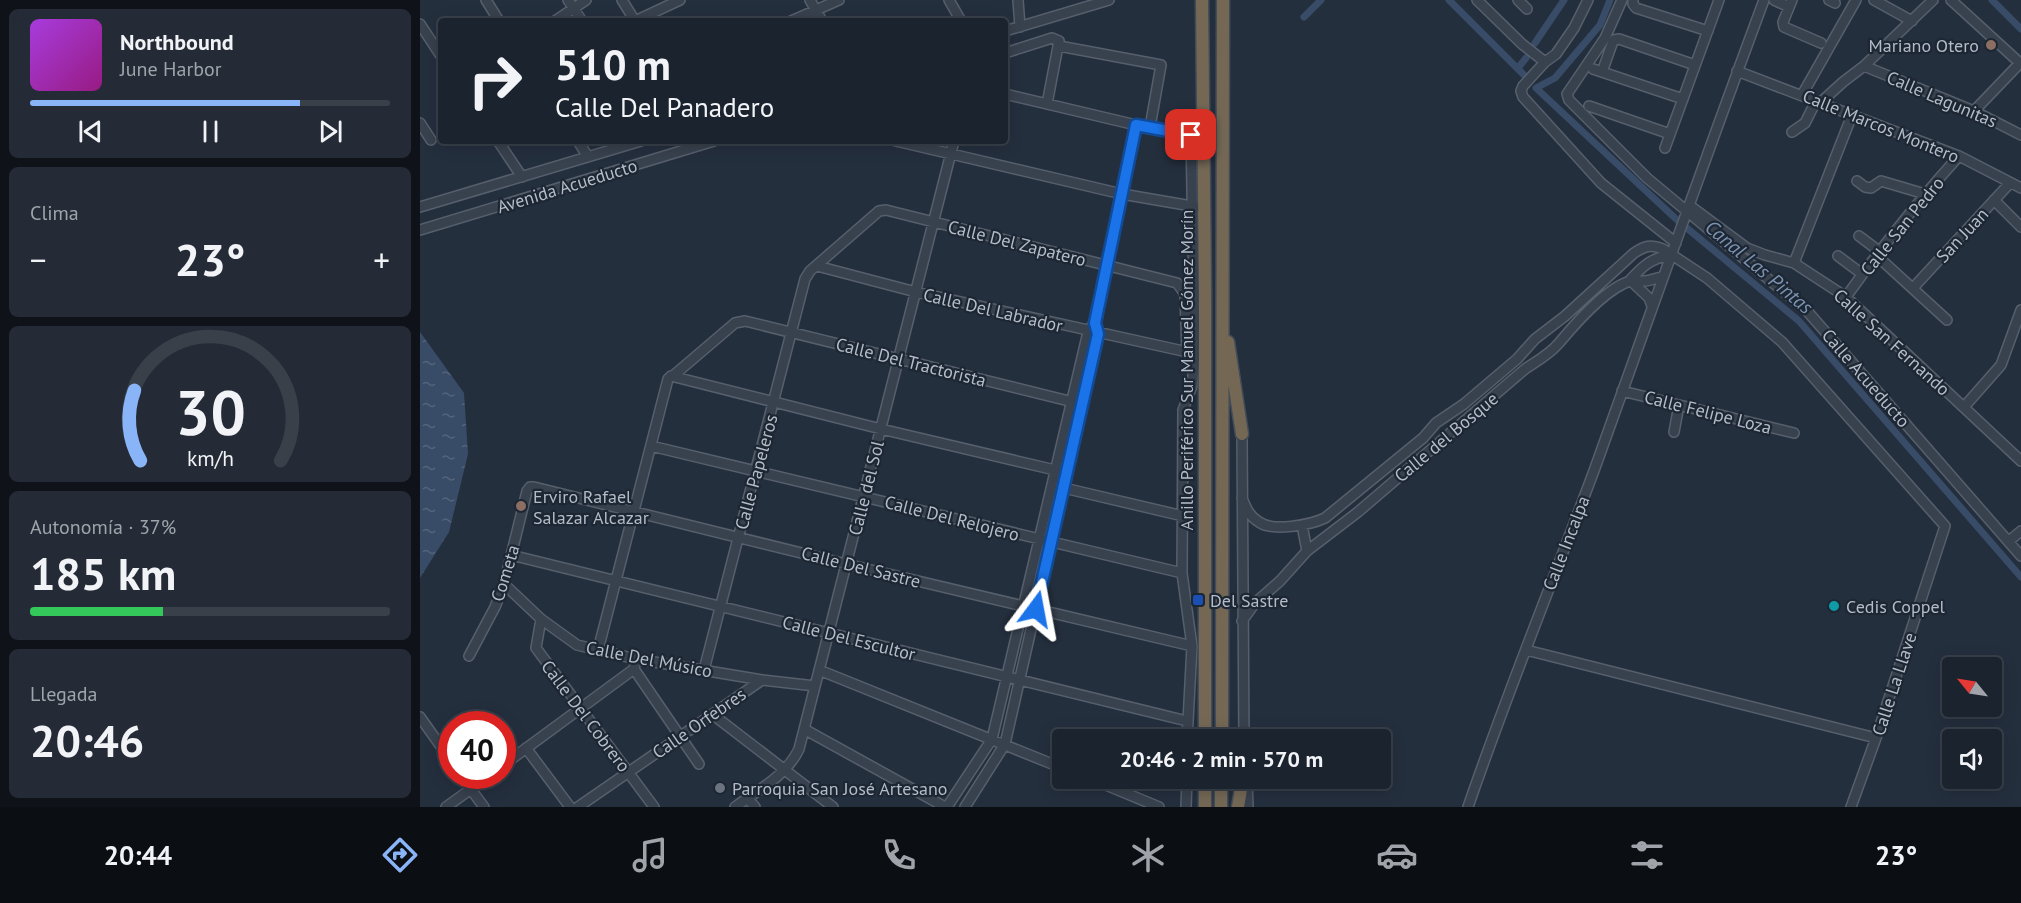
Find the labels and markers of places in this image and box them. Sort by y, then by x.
place label: Mariano Otero [1869,34,1979,57]
marker: Mariano Otero [1984,38,1998,52]
pin [1165,109,1216,160]
place label: Erviro Rafael Salazar Alcazar [533,485,649,529]
marker: Erviro Rafael Salazar Alcazar [514,499,528,513]
place label: Del Sastre [1210,589,1288,612]
marker: Del Sastre [1191,593,1205,607]
place label: Cedis Coppel [1846,595,1946,618]
marker: Cedis Coppel [1827,599,1841,613]
place label: Parroquia San José Artesano [732,777,947,800]
marker: Parroquia San José Artesano [713,781,727,795]

